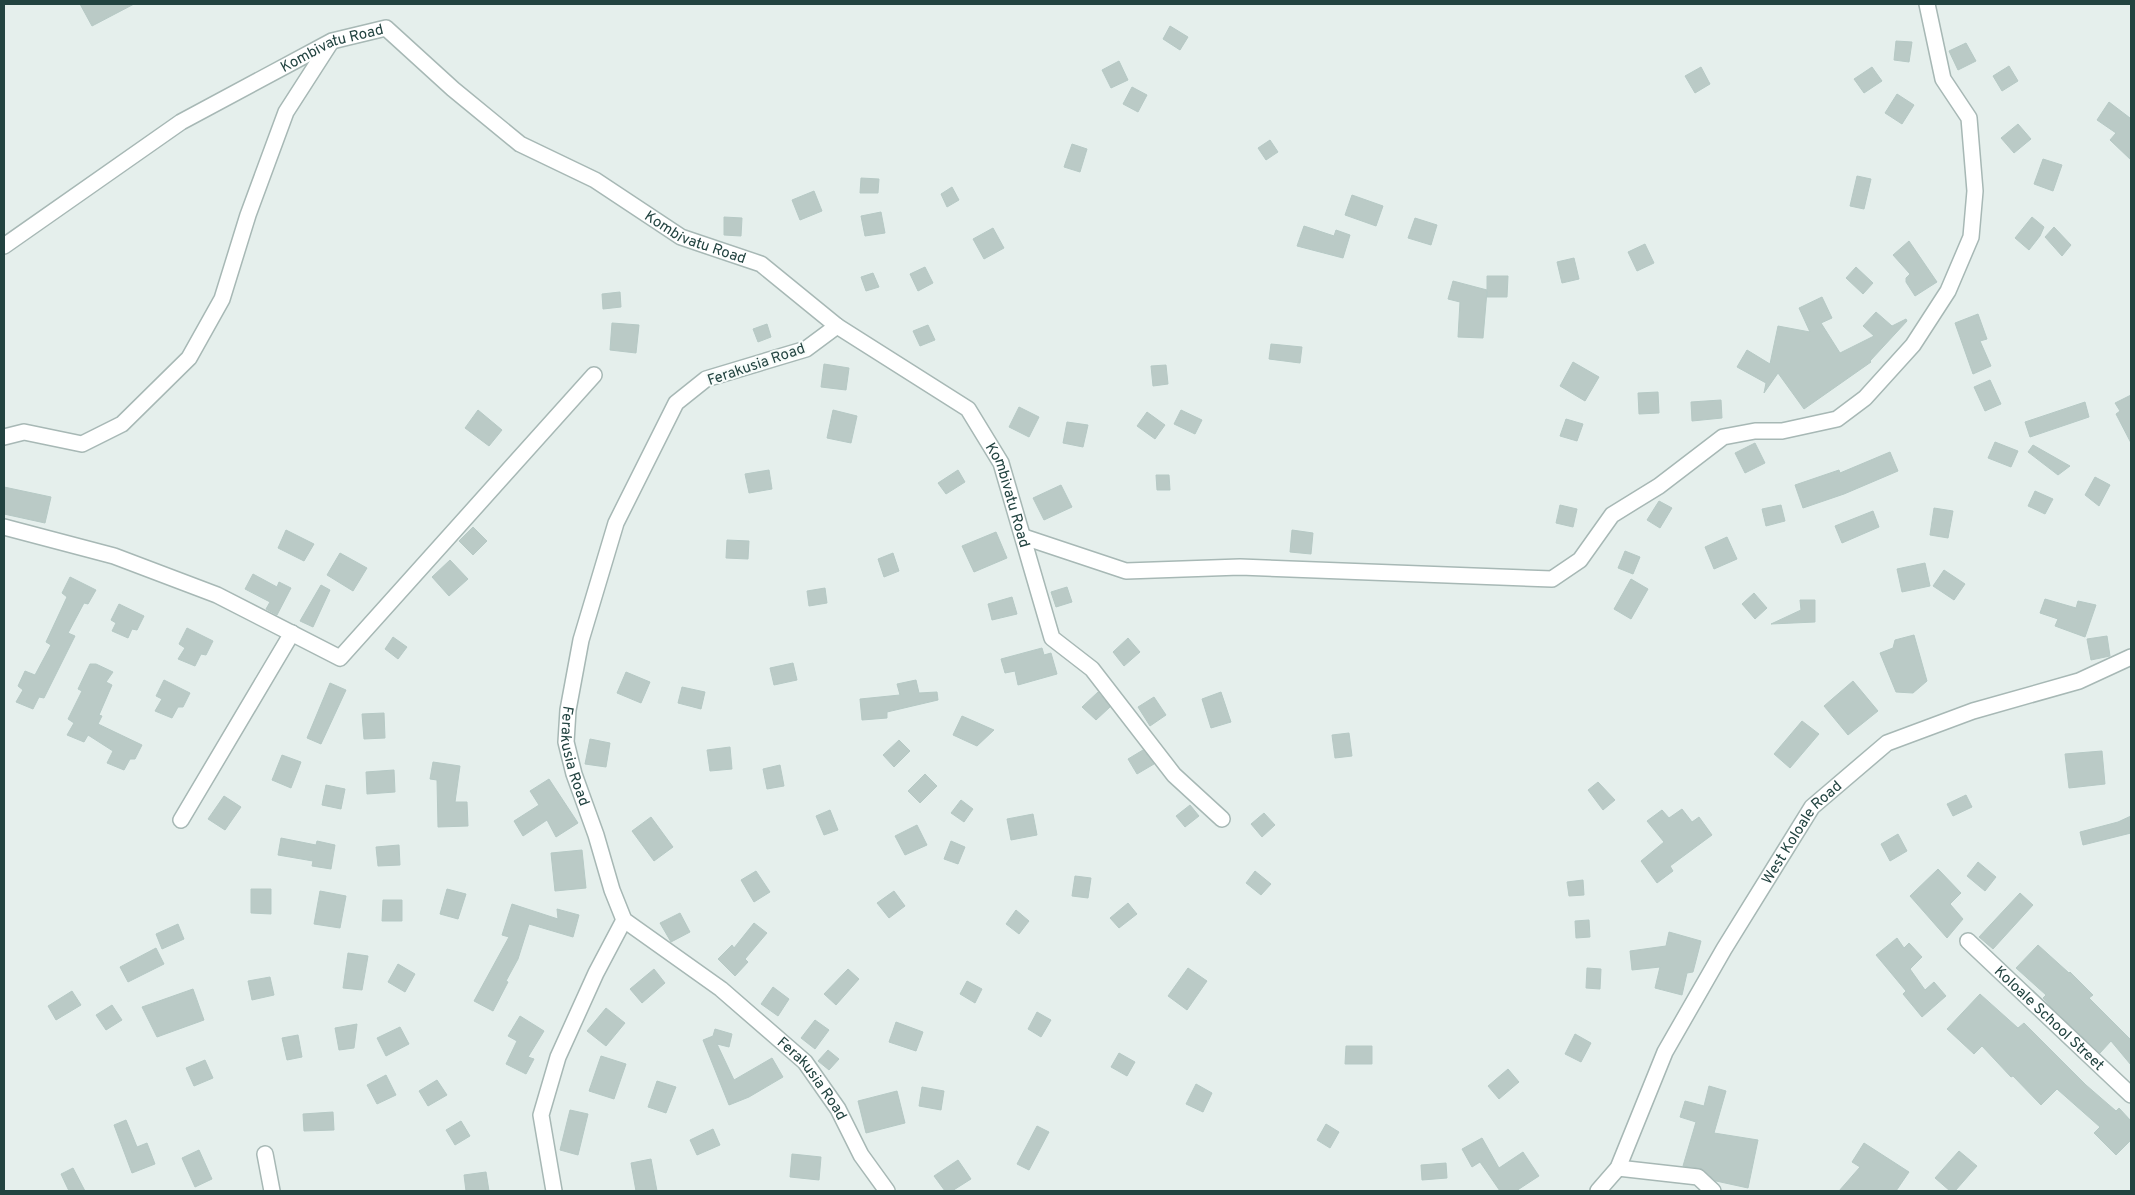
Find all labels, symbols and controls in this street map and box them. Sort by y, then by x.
street label: Kombivatu Road [278,21,386,78]
street label: Kombivatu Road [640,207,748,269]
street label: Ferakusia Road [705,340,808,391]
street label: Kombivatu Road [980,440,1033,550]
street label: Ferakusia Road [555,704,593,809]
street label: West Koloale Road [1758,777,1847,888]
street label: Koloale School Street [1989,962,2107,1076]
street label: Ferakusia Road [772,1034,850,1124]

